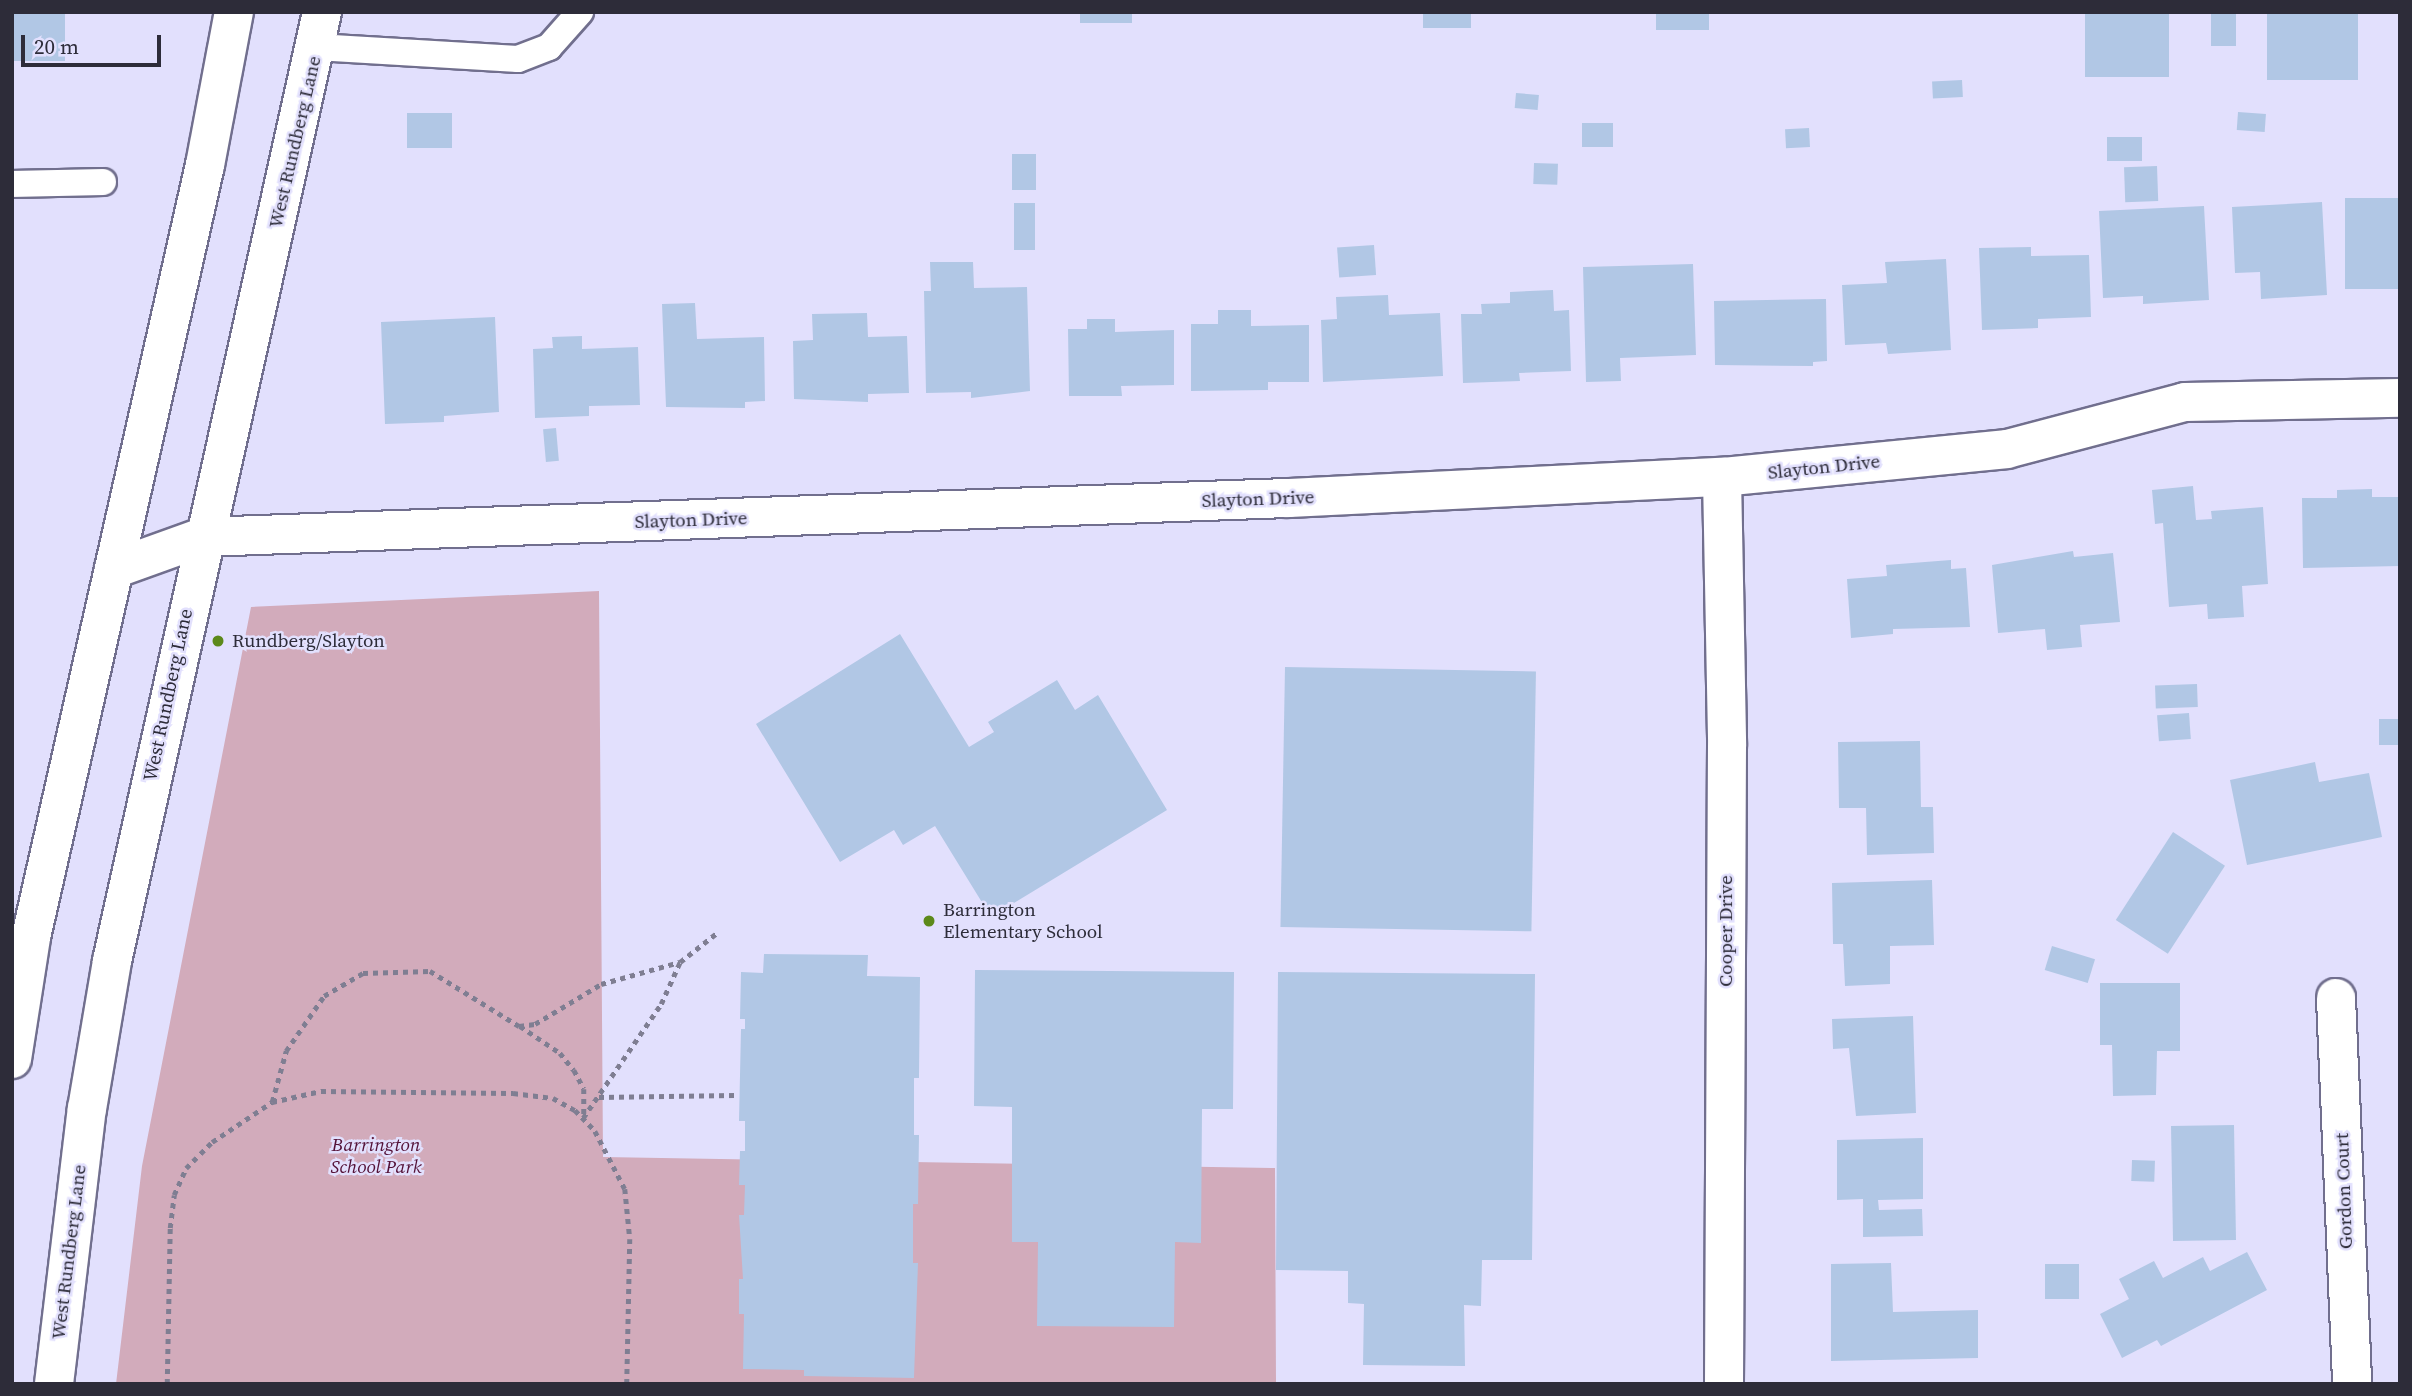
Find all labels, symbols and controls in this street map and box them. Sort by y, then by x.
scale bar [24,21,164,65]
text: 20 m [34,32,79,61]
street label: West Rundberg Lane [264,54,326,230]
street label: Slayton Drive [1767,450,1881,484]
street label: Slayton Drive [1201,486,1315,512]
street label: Slayton Drive [634,507,748,533]
street label: West Rundberg Lane [139,607,197,783]
place label: Rundberg/Slayton [232,630,385,652]
marker: Rundberg/Slayton [210,633,226,649]
street label: Cooper Drive [1715,875,1737,987]
place label: Barrington Elementary School [943,899,1103,943]
marker: Barrington Elementary School [921,913,937,929]
street label: Gordon Court [2331,1133,2357,1249]
park label: Barrington School Park [330,1134,422,1178]
street label: West Rundberg Lane [47,1163,91,1341]

